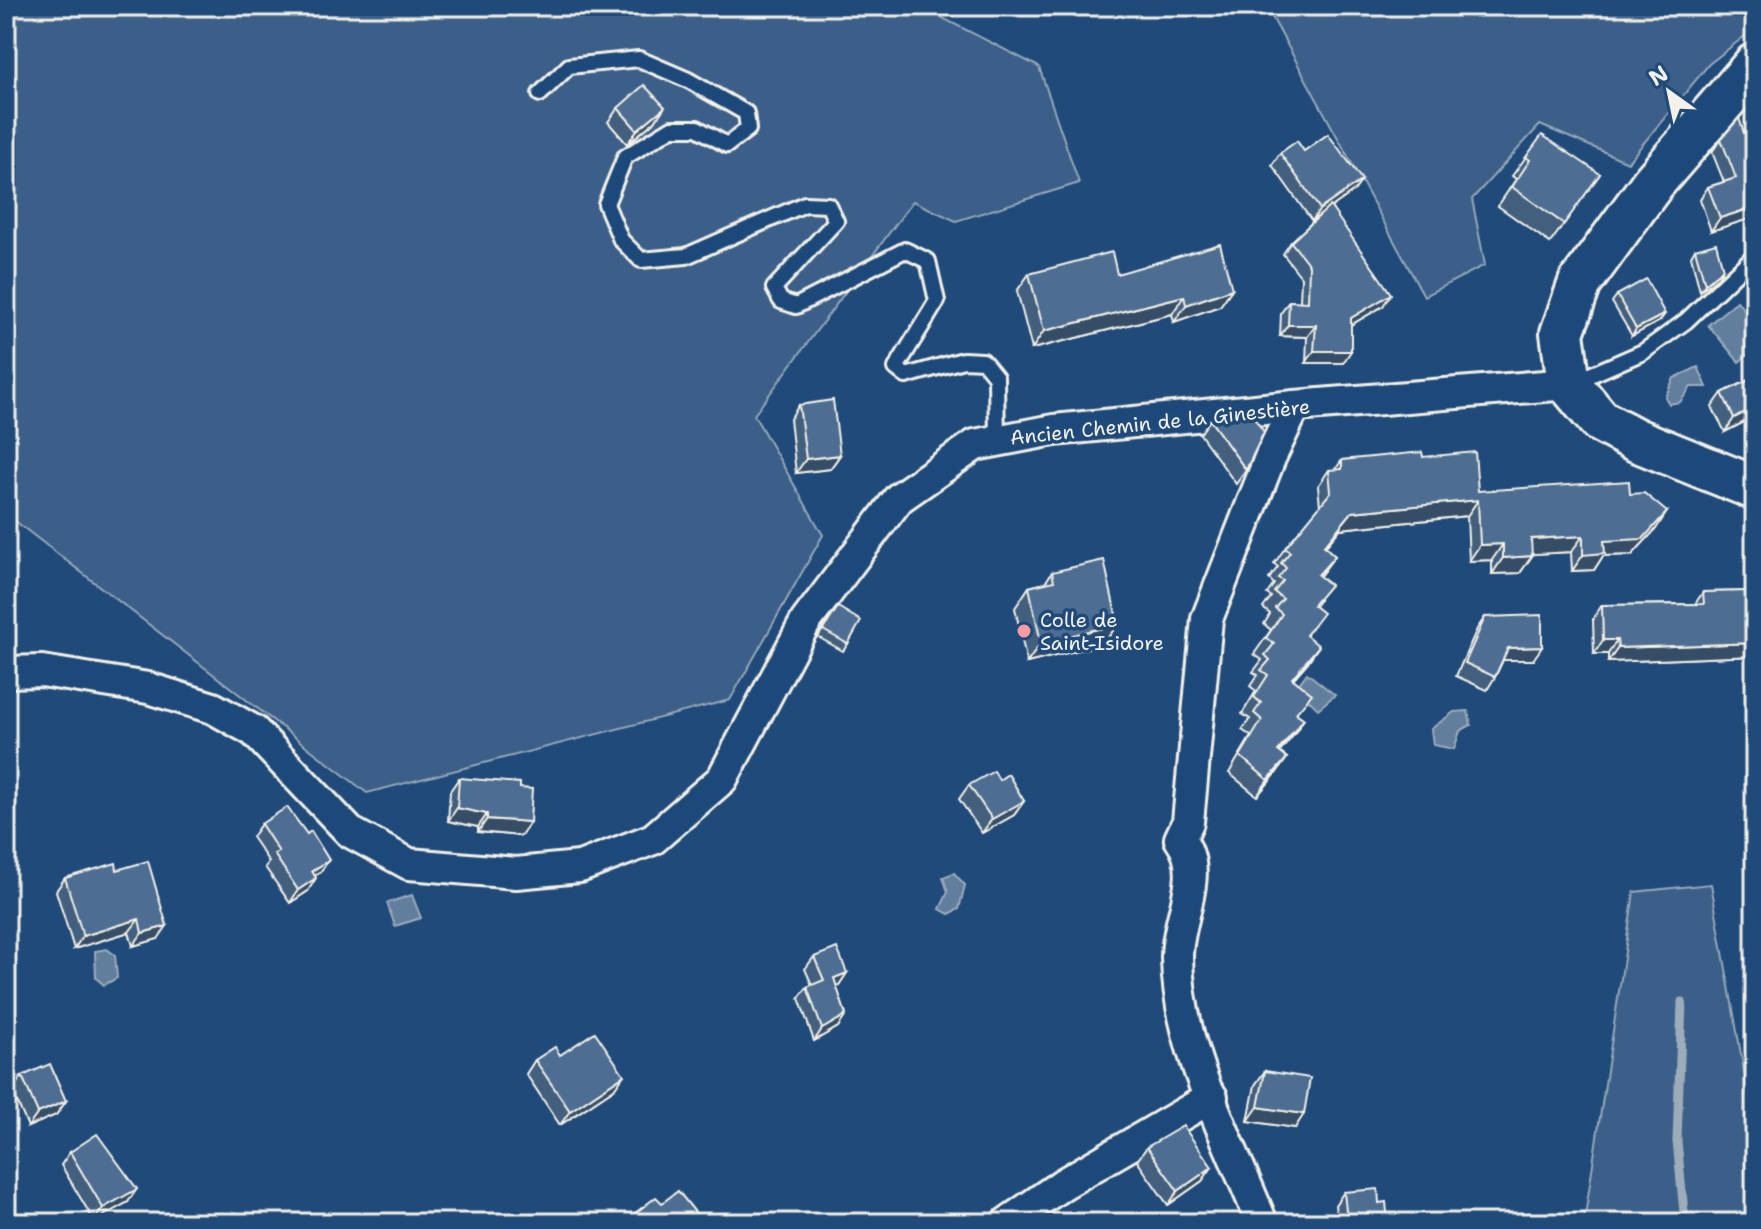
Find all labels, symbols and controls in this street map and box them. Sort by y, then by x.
north arrow [1629,52,1709,132]
text: N [1643,59,1674,93]
street label: Ancien Chemin de la Ginestière [1009,393,1311,451]
place label: Colle de Saint-Isidore [1040,607,1164,656]
marker: Colle de Saint-Isidore [1015,622,1033,640]

